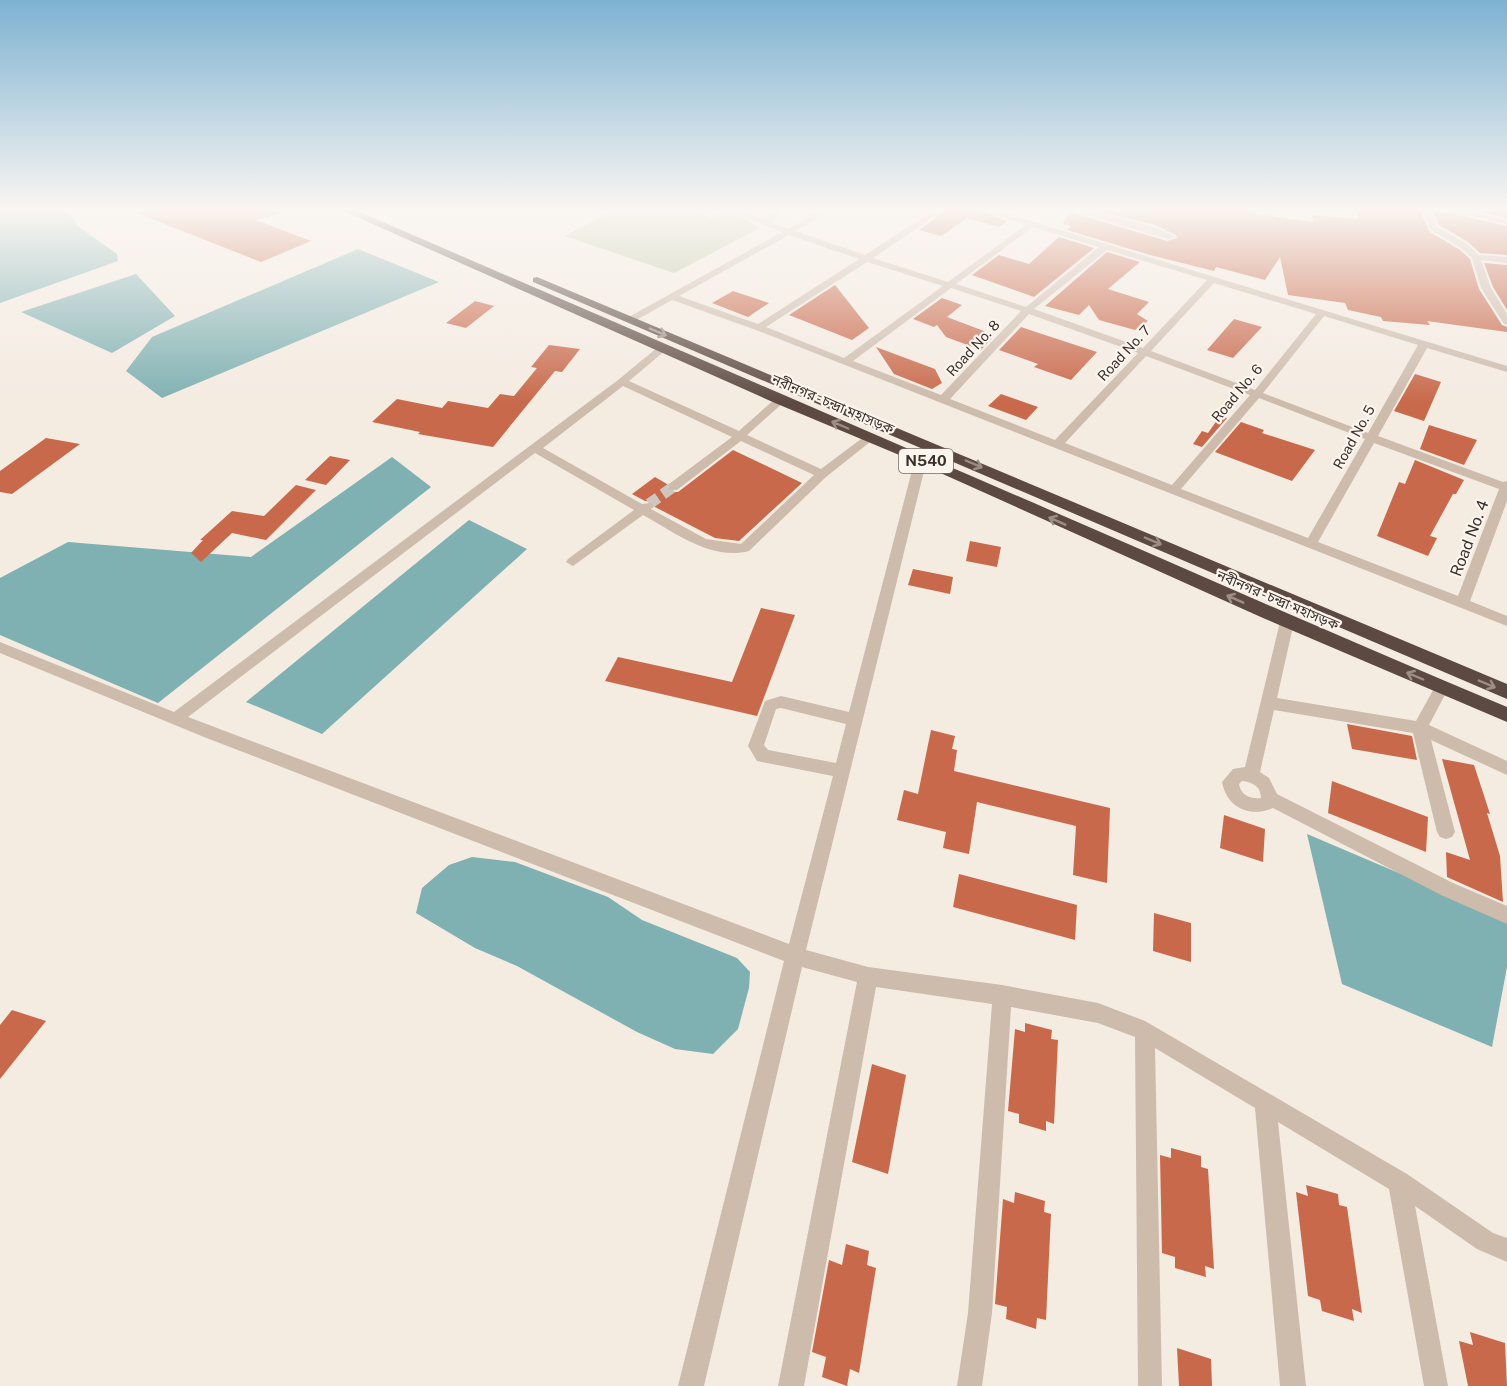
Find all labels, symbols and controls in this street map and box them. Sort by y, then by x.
street label: Road No. 8 [943,317,1003,379]
street label: Road No. 7 [1094,322,1154,384]
one-way arrow [649,327,667,338]
street label: Road No. 6 [1208,361,1266,425]
street label: নবীনগর - চন্দ্রা মহাসড়ক [769,371,897,437]
street label: Road No. 5 [1330,402,1378,472]
one-way arrow [831,419,849,431]
road number: N540 [899,449,953,473]
one-way arrow [964,459,982,470]
street label: Road No. 4 [1446,497,1493,579]
one-way arrow [1048,514,1066,526]
one-way arrow [1143,536,1162,547]
street label: নবীনগর - চন্দ্রা মহাসড়ক [1214,567,1342,633]
one-way arrow [1227,593,1245,605]
one-way arrow [1406,670,1424,681]
one-way arrow [1477,678,1495,690]

